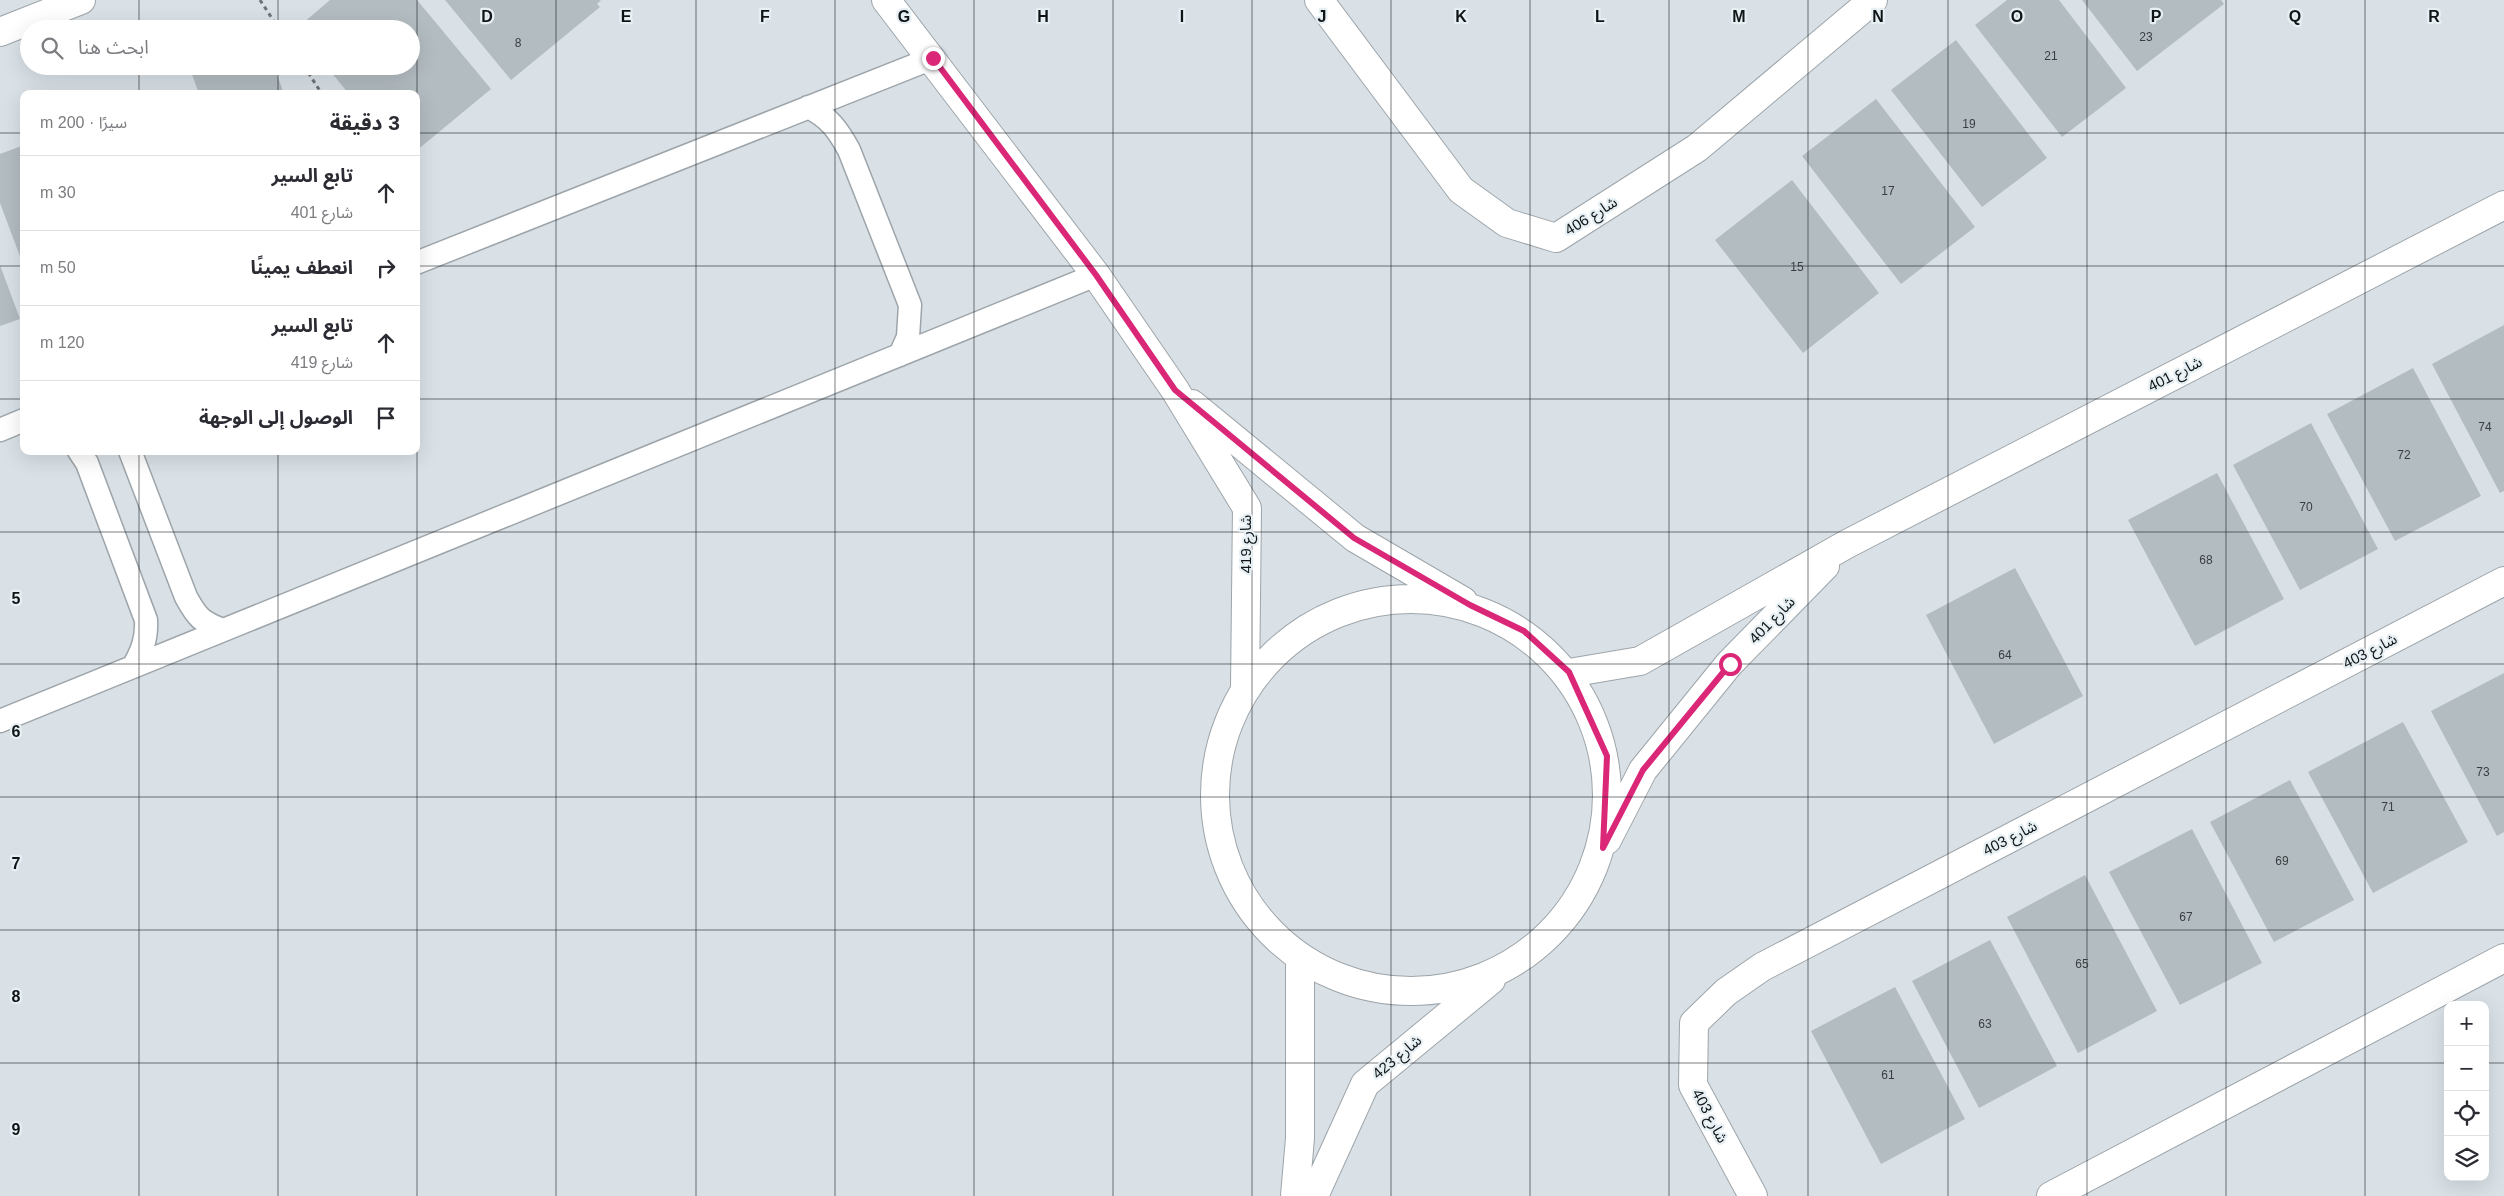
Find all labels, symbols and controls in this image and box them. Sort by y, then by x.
text: D [481,8,493,25]
text: E [621,8,632,25]
text: F [760,8,770,25]
text: G [898,8,910,25]
text: H [1037,8,1049,25]
text: I [1180,8,1184,25]
text: J [1318,8,1326,25]
text: K [1455,8,1467,25]
text: L [1595,8,1605,25]
text: M [1732,8,1746,25]
text: N [1872,8,1884,25]
text: O [2011,8,2023,25]
text: P [2151,8,2162,25]
text: Q [2289,8,2301,25]
text: R [2428,8,2440,25]
search box [20,20,420,75]
house number: 23 [2139,30,2153,44]
icon: search [38,34,66,62]
house number: 8 [515,36,522,50]
text: ابحث هنا [78,37,149,58]
route end [922,47,945,70]
house number: 21 [2044,49,2058,63]
text: 3 دقيقة [330,111,400,134]
text: سيرًا · 200 m [40,114,127,131]
house number: 19 [1962,117,1976,131]
text: تابع السير [271,165,353,186]
icon: ahead [372,179,400,207]
text: 30 m [40,184,76,201]
house number: 17 [1881,184,1895,198]
street label: شارع 406 [1561,193,1622,242]
text: شارع 401 [291,204,353,221]
icon: right [372,254,400,282]
text: انعطف يمينًا [251,257,353,278]
text: 50 m [40,259,76,276]
house number: 15 [1790,260,1804,274]
text: تابع السير [271,315,353,336]
icon: ahead [372,329,400,357]
text: 120 m [40,334,84,351]
street label: شارع 401 [2145,353,2207,398]
text: شارع 419 [291,354,353,371]
icon: arrive [372,404,400,432]
text: الوصول إلى الوجهة [199,407,353,428]
house number: 74 [2478,420,2492,434]
house number: 72 [2397,448,2411,462]
house number: 70 [2299,500,2313,514]
street label: شارع 419 [1237,515,1258,573]
house number: 68 [2199,553,2213,567]
text: 5 [12,590,21,607]
street label: شارع 401 [1745,593,1801,649]
street label: شارع 403 [2340,630,2402,675]
house number: 64 [1998,648,2012,662]
route start [1719,653,1742,676]
text: 6 [12,723,21,740]
house number: 73 [2476,765,2490,779]
house number: 71 [2381,800,2395,814]
street label: شارع 403 [1980,817,2042,862]
house number: 69 [2275,854,2289,868]
text: 7 [12,855,21,872]
house number: 67 [2179,910,2193,924]
house number: 65 [2075,957,2089,971]
text: 8 [12,988,21,1005]
map controls [2444,1001,2489,1181]
button: + [2444,1001,2489,1046]
house number: 63 [1978,1017,1992,1031]
street label: شارع 423 [1369,1031,1427,1085]
button: − [2444,1046,2489,1091]
house number: 61 [1881,1068,1895,1082]
street label: شارع 403 [1686,1086,1732,1148]
button: locate [2444,1091,2489,1136]
text: 9 [12,1121,21,1138]
button: layers [2444,1136,2489,1181]

